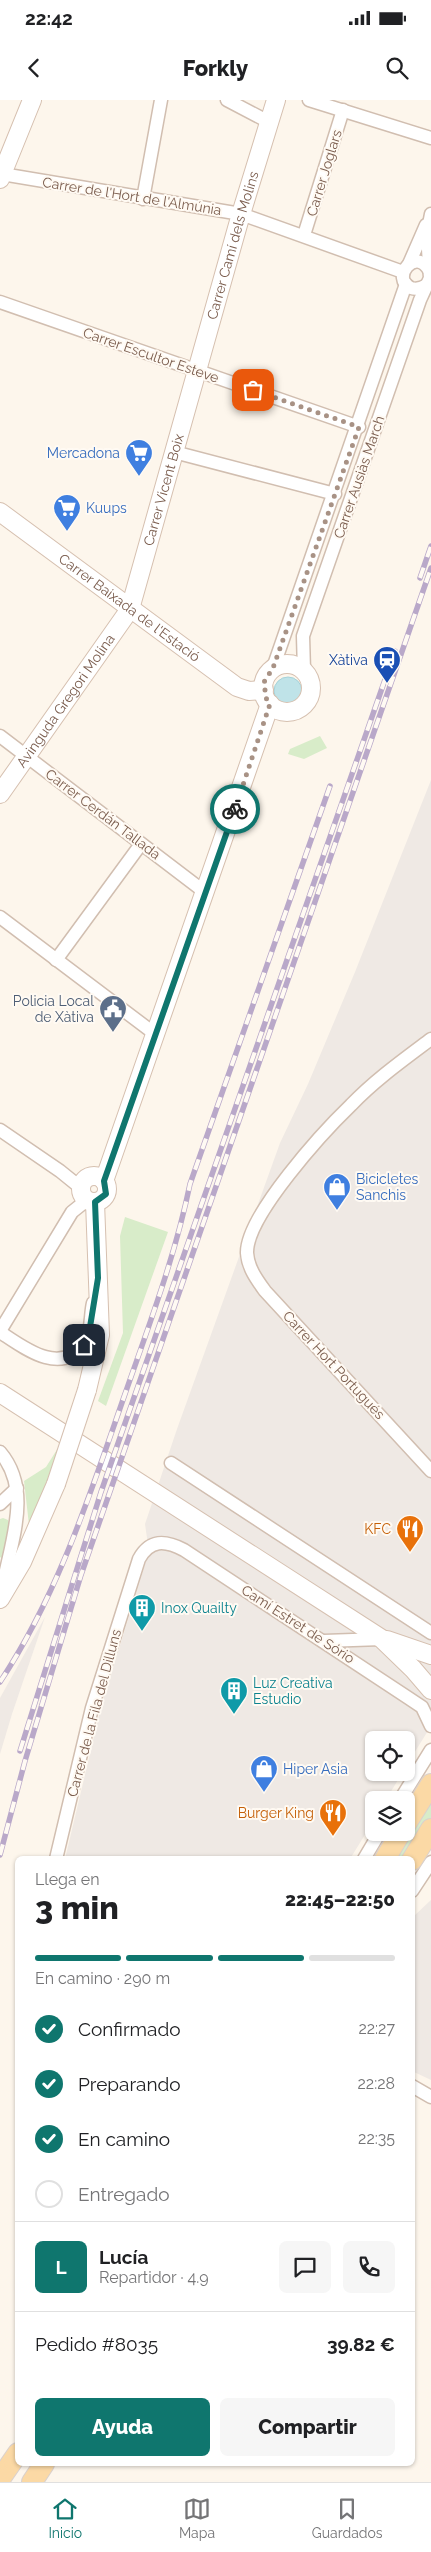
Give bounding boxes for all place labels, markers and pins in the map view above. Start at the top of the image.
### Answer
pin [232,369,274,411]
supermarket icon: Mercadona [124,438,154,477]
place label: Mercadona [47,445,120,461]
supermarket icon: Kuups [52,493,82,532]
place label: Kuups [86,500,127,516]
station icon: Xàtiva [372,645,402,684]
place label: Xàtiva [329,652,368,668]
place label: Policia Local de Xàtiva [13,993,94,1025]
public building icon: Policia Local de Xàtiva [98,994,128,1033]
place label: Bicicletes Sanchis [356,1171,419,1203]
shop icon: Bicicletes Sanchis [322,1172,352,1211]
pin [63,1324,105,1366]
restaurant icon: KFC [395,1514,425,1553]
place label: KFC [364,1521,391,1537]
building icon: Inox Quailty [127,1593,157,1632]
place label: Inox Quailty [161,1600,237,1616]
place label: Luz Creativa Estudio [253,1675,333,1707]
building icon: Luz Creativa Estudio [219,1676,249,1715]
shop icon: Hiper Asia [249,1754,279,1793]
place label: Hiper Asia [283,1761,348,1777]
restaurant icon: Burger King [318,1798,348,1837]
place label: Burger King [238,1805,314,1821]

